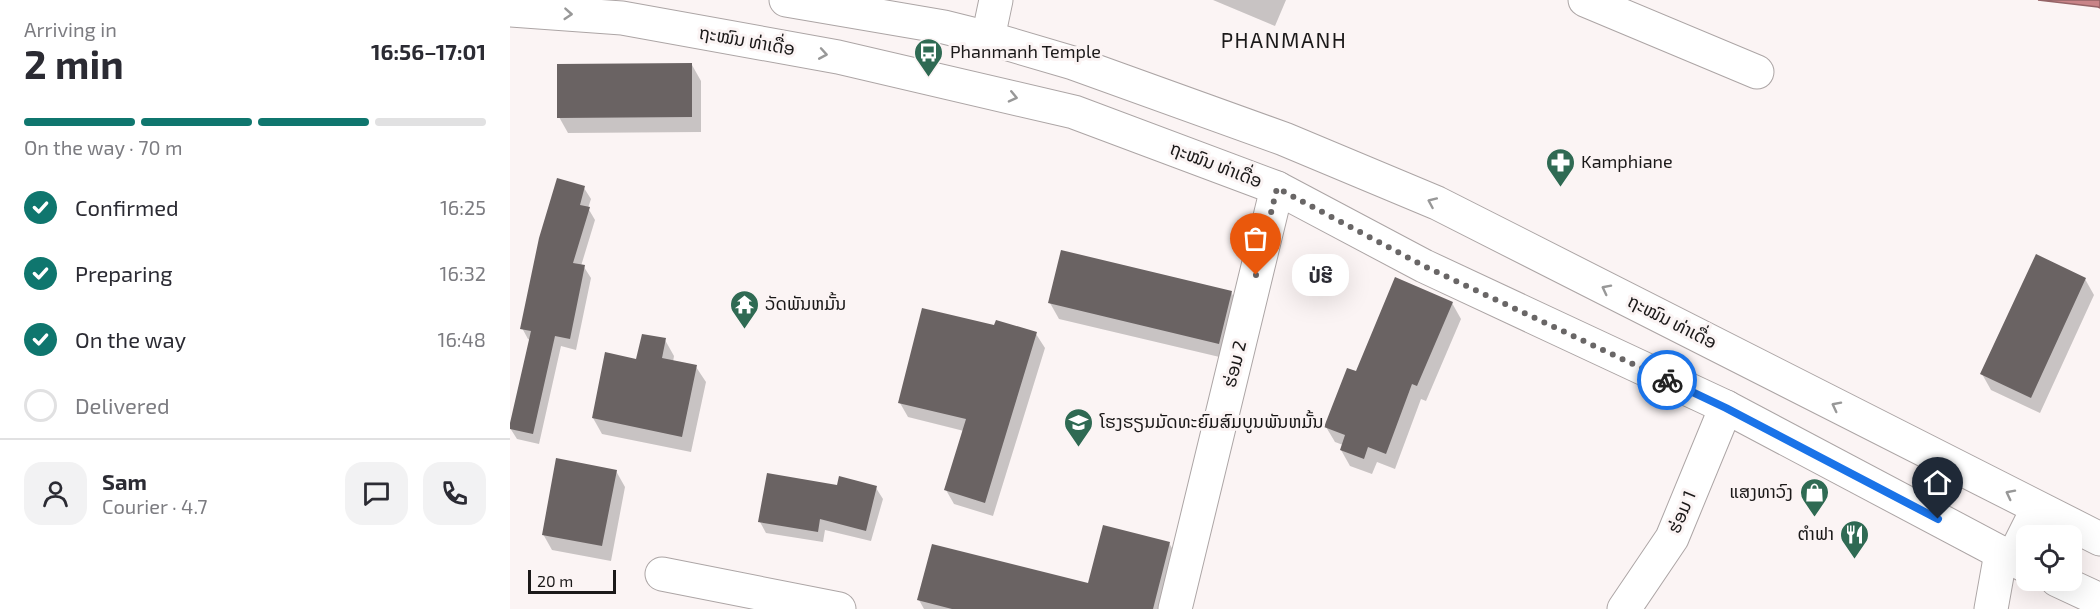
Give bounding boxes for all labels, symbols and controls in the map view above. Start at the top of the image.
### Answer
one-way arrow [564,8,573,21]
text: Arriving in [24,17,117,41]
street label: ຖະໝົນ ທ່າເດື່ອ [697,19,797,59]
district label: PHANMANH [1221,27,1347,52]
bus stop icon: Phanmanh Temple [913,36,945,78]
text: 16:56–17:01 [371,38,486,64]
text: 2 min [24,40,124,87]
place label: Phanmanh Temple [950,40,1101,62]
one-way arrow [818,47,828,60]
one-way arrow [1008,90,1018,103]
text: On the way · 70 m [24,135,183,159]
street label: ຖະໝົນ ທ່າເດື່ອ [1167,135,1266,192]
pharmacy icon: Kamphiane [1544,146,1576,188]
place label: Kamphiane [1581,150,1673,172]
icon: check [24,191,57,224]
text: Confirmed [75,194,179,220]
text: 16:25 [440,195,486,219]
one-way arrow [1427,197,1438,209]
pin [1230,213,1281,275]
icon: bag [1239,222,1272,255]
callout: ປ່ຮີ [1292,254,1349,296]
icon: check [24,257,57,290]
text: Preparing [75,260,173,286]
text: 16:32 [440,261,486,285]
text: ປ່ຮີ [1308,263,1333,287]
one-way arrow [1602,284,1613,296]
street label: ຖະໝົນ ທ່າເດື່ອ [1624,287,1722,353]
temple icon: ວັດພັນຫມັ້ນ [728,288,760,330]
place label: ວັດພັນຫມັ້ນ [765,292,846,314]
icon: check [24,323,57,356]
text: On the way [75,326,186,352]
text: 16:48 [437,327,486,351]
street label: ຮ່ອມ 2 [1218,338,1250,389]
courier [1637,350,1697,410]
icon: bike [1651,364,1684,397]
text: Delivered [75,392,170,418]
one-way arrow [1832,401,1843,413]
school or university icon: ໂຮງຮຽນມັດທະຍົມສົມບູນພັນຫມັ້ນ [1063,406,1095,448]
place label: ໂຮງຮຽນມັດທະຍົມສົມບູນພັນຫມັ້ນ [1099,410,1324,434]
pin [1912,457,1963,519]
button: person [24,462,87,525]
button: chat [345,462,408,525]
button: phone [423,462,486,525]
icon: home [1921,466,1954,499]
text: Sam [102,468,147,494]
shop icon: ແສງທາວົງ [1798,476,1830,518]
place label: ແສງທາວົງ [1730,480,1793,502]
street label: ຮ່ອມ 1 [1662,487,1700,536]
one-way arrow [2006,490,2017,501]
text: Courier · 4.7 [102,494,208,518]
restaurant icon: ຕຳຟາ [1839,518,1871,560]
place label: ຕຳຟາ [1797,522,1834,544]
map controls [2016,525,2082,591]
button: locate [2016,525,2082,591]
scale bar [528,567,616,594]
text: 20 m [537,571,573,590]

